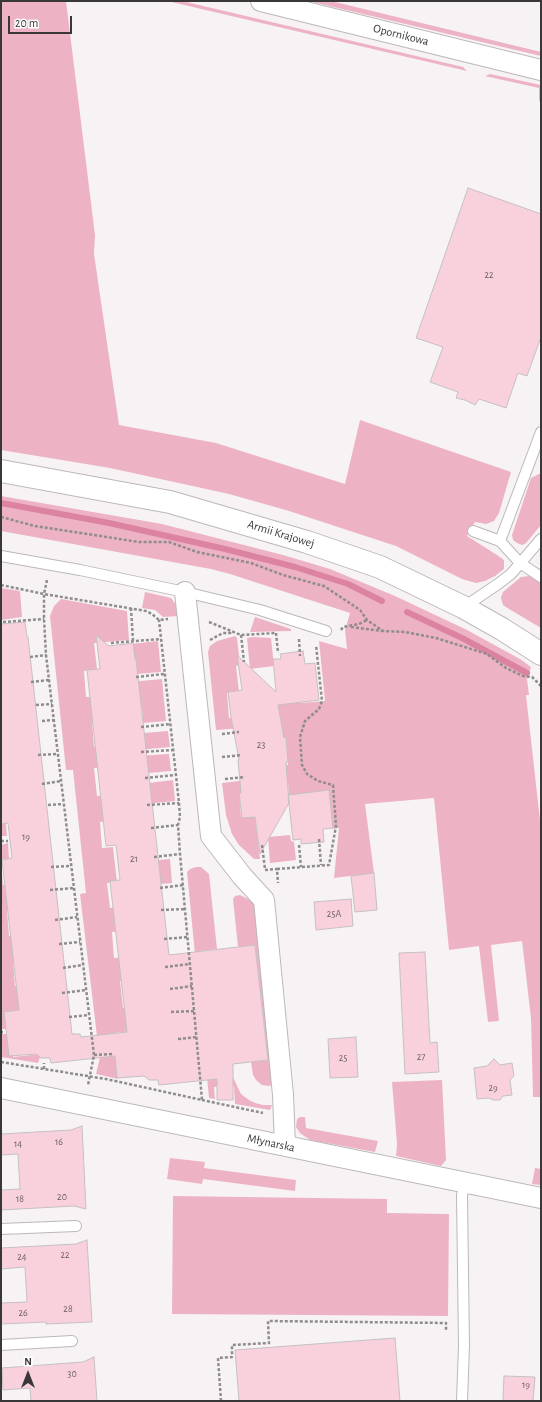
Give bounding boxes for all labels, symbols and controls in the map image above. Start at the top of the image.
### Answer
scale bar [10,8,74,34]
text: 20 m [15,17,38,29]
street label: Opornikowa [372,21,430,49]
house number: 22 [484,269,494,281]
street label: Armii Krajowej [246,517,316,551]
house number: 23 [257,739,265,751]
house number: 19 [22,831,30,843]
house number: 21 [130,853,138,865]
house number: 25A [327,908,341,920]
house number: 27 [417,1051,425,1063]
house number: 25 [339,1052,347,1064]
house number: 29 [488,1082,498,1094]
street label: Młynarska [246,1131,296,1155]
house number: 16 [55,1136,63,1148]
house number: 14 [14,1138,22,1150]
house number: 20 [57,1191,67,1203]
house number: 18 [16,1193,24,1205]
house number: 22 [60,1249,70,1261]
house number: 24 [17,1251,27,1263]
house number: 28 [63,1303,73,1315]
house number: 26 [18,1307,28,1319]
north arrow [8,1354,48,1394]
text: N [24,1356,32,1367]
house number: 30 [67,1368,77,1380]
house number: 19 [522,1379,530,1391]

